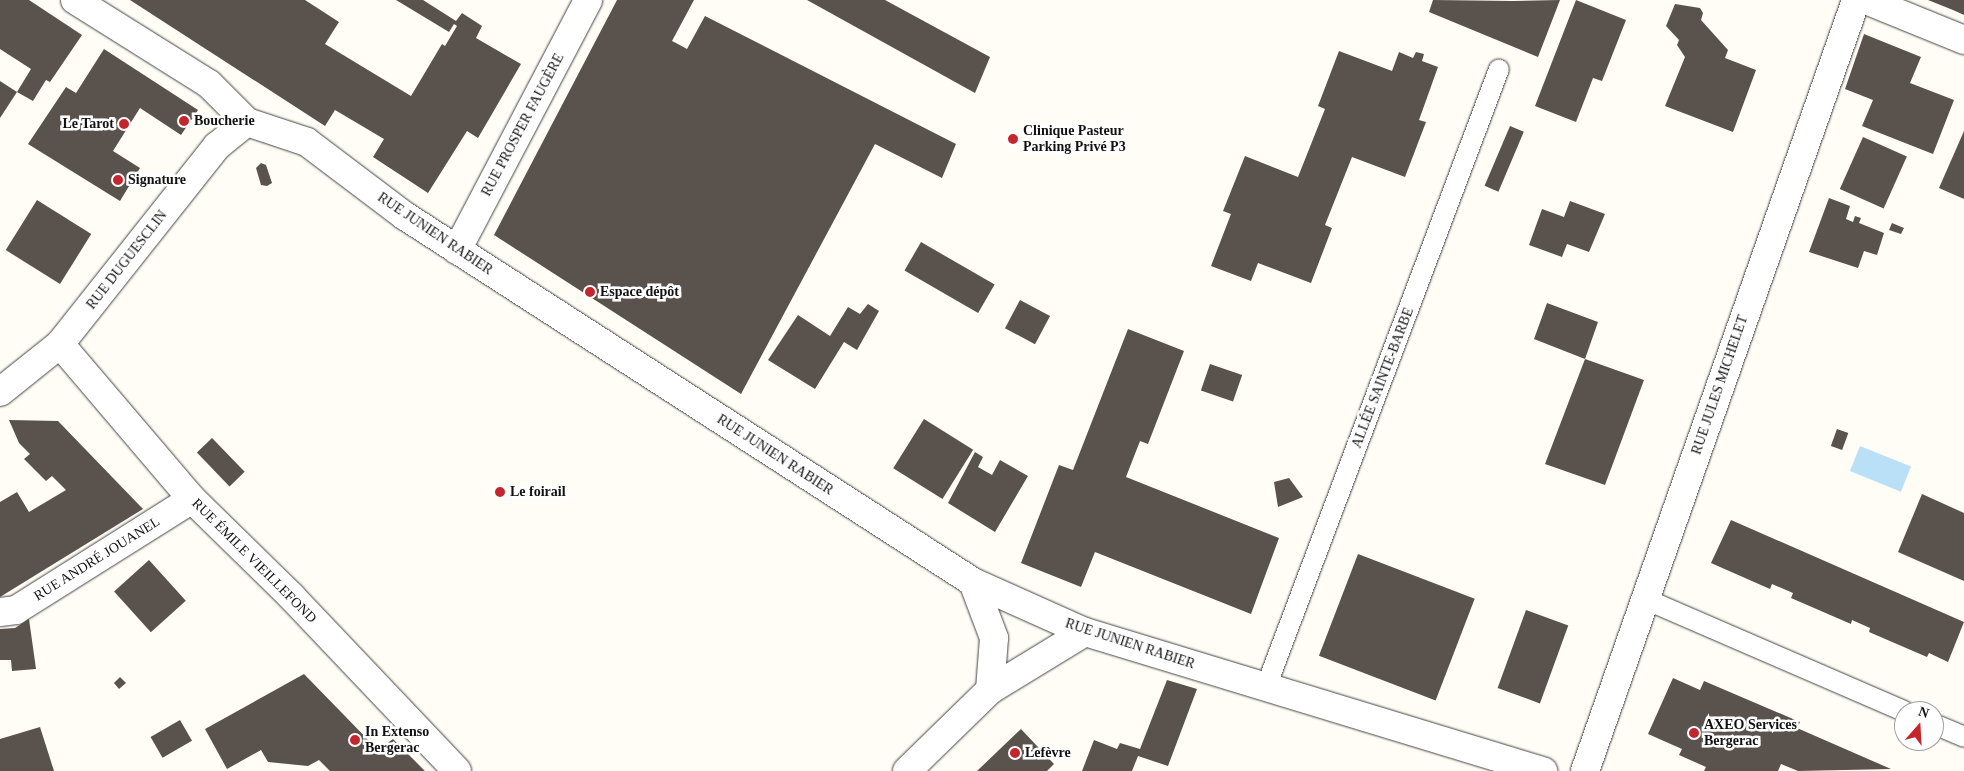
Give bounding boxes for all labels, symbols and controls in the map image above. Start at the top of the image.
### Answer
street label: RUE PROSPER FAUGÈRE [478,51,568,199]
place label: Boucherie [194,113,255,129]
marker: Boucherie [178,115,190,127]
place label: Le Tarot [62,116,114,132]
marker: Le Tarot [118,118,130,130]
place label: Clinique Pasteur Parking Privé P3 [1023,123,1126,156]
marker: Clinique Pasteur Parking Privé P3 [1007,133,1019,145]
place label: Signature [128,172,186,188]
marker: Signature [112,174,124,186]
street label: RUE JUNIEN RABIER [374,189,496,279]
street label: RUE DUGUESCLIN [83,207,171,313]
place label: Espace dépôt [600,284,679,300]
marker: Espace dépôt [584,286,596,298]
street label: ALLÉE SAINTE-BARBE [1348,305,1418,451]
street label: RUE JULES MICHELET [1688,313,1752,457]
street label: RUE JUNIEN RABIER [714,411,836,499]
place label: Le foirail [510,484,566,500]
marker: Le foirail [494,486,506,498]
street label: RUE ÉMILE VIEILLEFOND [188,495,320,627]
street label: RUE ANDRÉ JOUANEL [31,513,163,605]
street label: RUE JUNIEN RABIER [1063,615,1197,673]
north arrow [1894,701,1944,751]
text: N [1916,704,1931,721]
place label: AXEO Services Bergerac [1704,717,1797,750]
place label: In Extenso Bergerac [365,724,429,756]
marker: AXEO Services Bergerac [1688,727,1700,739]
marker: In Extenso Bergerac [349,734,361,746]
place label: Lefèvre [1025,745,1071,761]
marker: Lefèvre [1009,747,1021,759]

